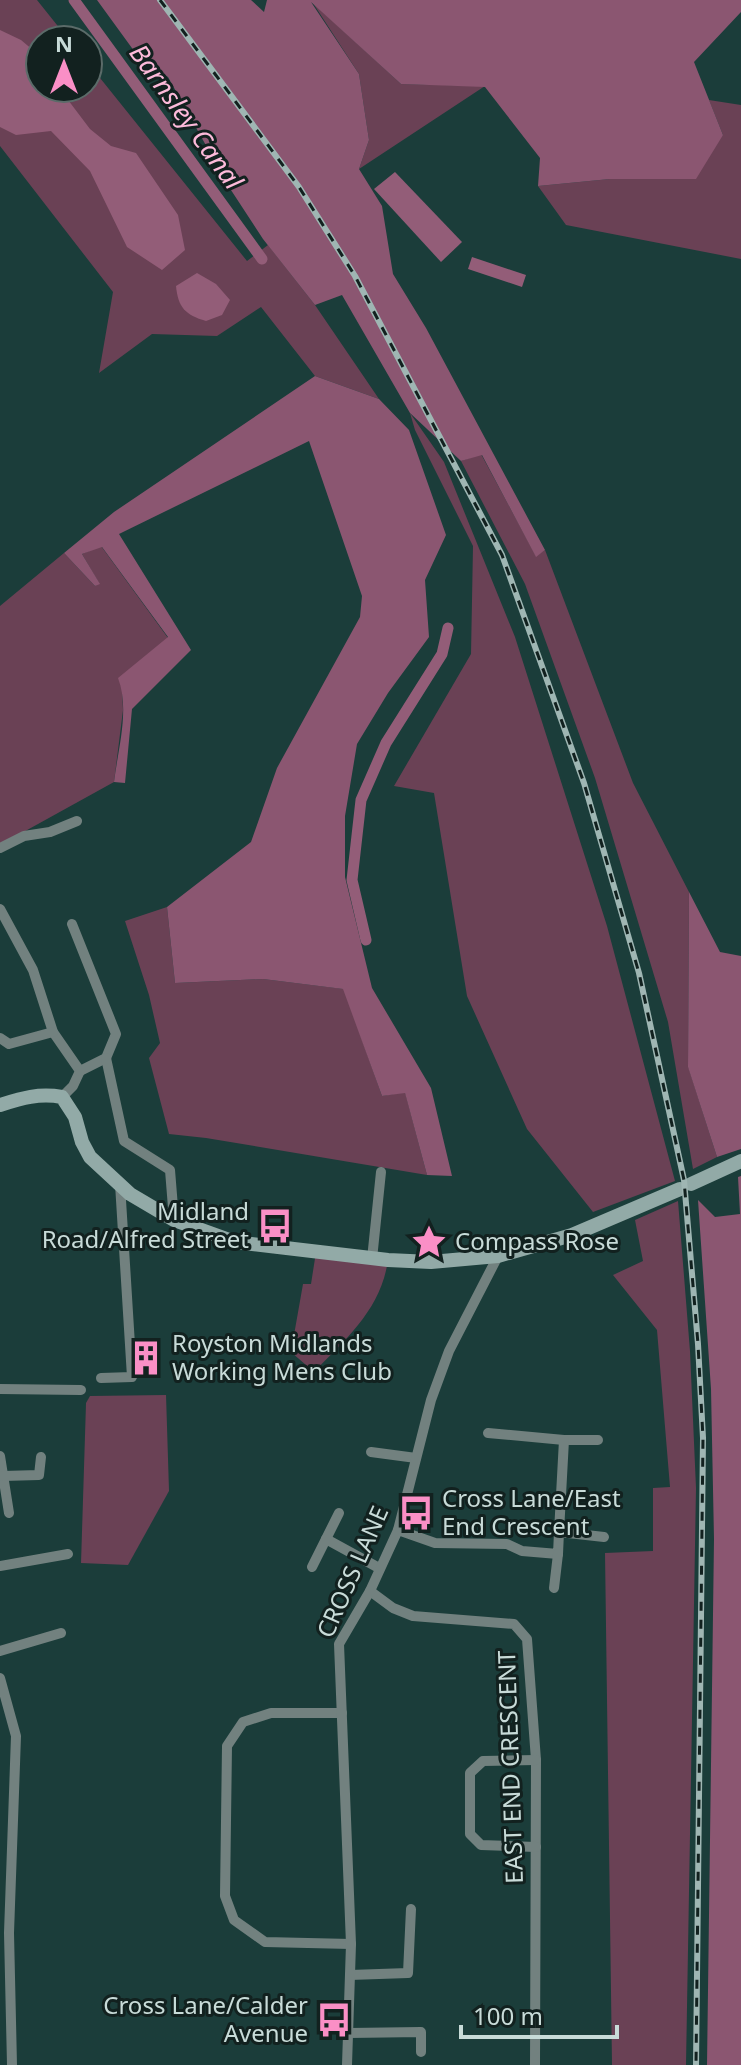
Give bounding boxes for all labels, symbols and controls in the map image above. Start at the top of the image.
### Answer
north arrow [24,24,104,104]
text: N [55,28,73,58]
water label: Barnsley Canal [122,36,253,197]
place label: Midland Road/Alfred Street [42,1194,249,1255]
bus stop icon: Midland Road/Alfred Street [256,1207,294,1245]
place icon: Compass Rose [410,1223,448,1261]
place label: Compass Rose [455,1224,619,1257]
place label: Royston Midlands Working Mens Club [172,1326,392,1387]
building icon: Royston Midlands Working Mens Club [127,1339,165,1377]
place label: Cross Lane/East End Crescent [442,1481,621,1542]
bus stop icon: Cross Lane/East End Crescent [397,1494,435,1532]
street label: CROSS LANE [308,1500,395,1642]
street label: EAST END CRESCENT [489,1649,530,1884]
place label: Cross Lane/Calder Avenue [103,1988,308,2049]
scale bar [461,1989,617,2039]
text: 100 m [473,1999,543,2032]
bus stop icon: Cross Lane/Calder Avenue [315,2001,353,2039]

